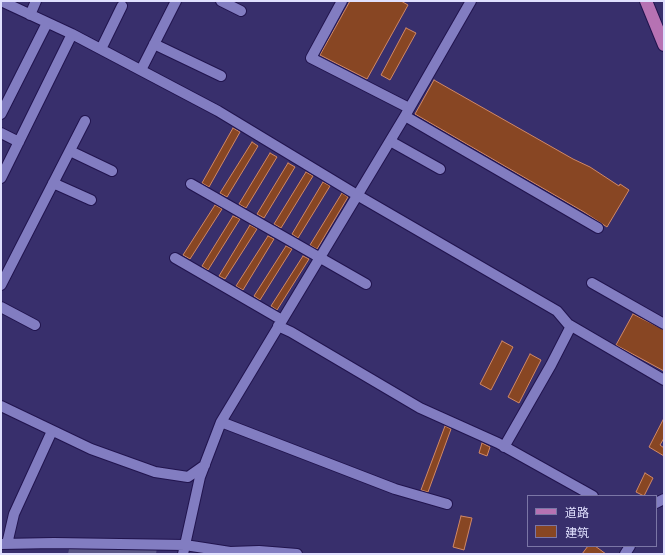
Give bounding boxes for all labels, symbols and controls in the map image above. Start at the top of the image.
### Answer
legend [527,495,657,547]
text: 道路 [565,505,589,520]
text: 建筑 [565,525,589,540]

